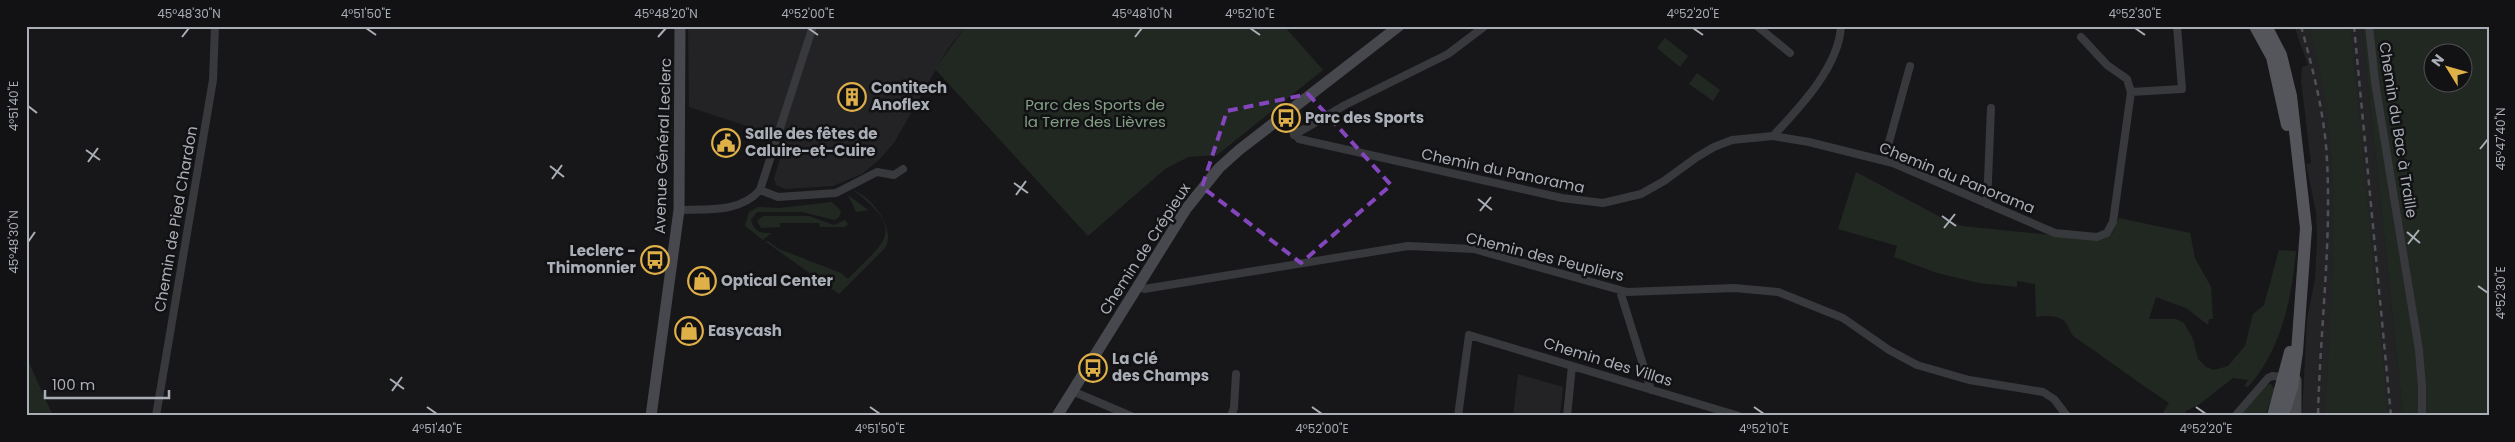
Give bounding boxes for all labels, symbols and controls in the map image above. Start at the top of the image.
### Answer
text: 45°48'30"N [157,5,221,22]
text: 4°51'50"E [341,5,391,22]
text: 45°48'20"N [634,5,698,22]
text: 4°52'00"E [781,5,835,22]
text: 45°48'10"N [1112,5,1172,22]
text: 4°52'10"E [1225,5,1275,22]
text: 4°52'20"E [1667,5,1719,22]
text: 4°52'30"E [2108,5,2162,22]
street label: Chemin du Bac à Traille [2374,40,2423,219]
north arrow [2422,42,2472,92]
text: N [2426,50,2449,70]
street label: Avenue Général Leclerc [649,58,676,234]
place label: Contitech Anoflex [871,77,947,115]
text: 4°51'40"E [5,81,22,131]
building icon: Contitech Anoflex [837,82,867,112]
park label: Parc des Sports de la Terre des Lièvres [1024,94,1166,132]
bus stop icon: Parc des Sports [1271,103,1301,133]
place label: Parc des Sports [1305,107,1424,128]
text: 45°47'40"N [2492,107,2509,171]
place label: Salle des fêtes de Caluire-et-Cuire [745,123,878,161]
street label: Chemin de Pied Chardon [149,124,202,314]
public building icon: Salle des fêtes de Caluire-et-Cuire [711,128,741,158]
street label: Chemin du Panorama [1876,137,2038,218]
street label: Chemin du Panorama [1420,143,1587,198]
street label: Chemin de Crépieux [1094,179,1195,319]
text: 45°48'30"N [5,210,22,274]
street label: Chemin des Peupliers [1464,227,1627,286]
place label: Leclerc - Thimonnier [547,240,637,278]
bus stop icon: Leclerc - Thimonnier [640,245,670,275]
shop icon: Optical Center [687,266,717,296]
text: 4°52'30"E [2492,266,2509,320]
place label: Optical Center [721,270,833,291]
shop icon: Easycash [674,316,704,346]
place label: Easycash [708,320,782,341]
street label: Chemin des Villas [1541,332,1675,391]
place label: La Clé des Champs [1112,348,1209,386]
bus stop icon: La Clé des Champs [1078,353,1108,383]
scale bar [45,367,169,399]
text: 100 m [52,374,95,395]
text: 4°51'40"E [412,420,462,437]
text: 4°51'50"E [855,420,905,437]
text: 4°52'00"E [1295,420,1349,437]
text: 4°52'10"E [1739,420,1789,437]
text: 4°52'20"E [2180,420,2232,437]

